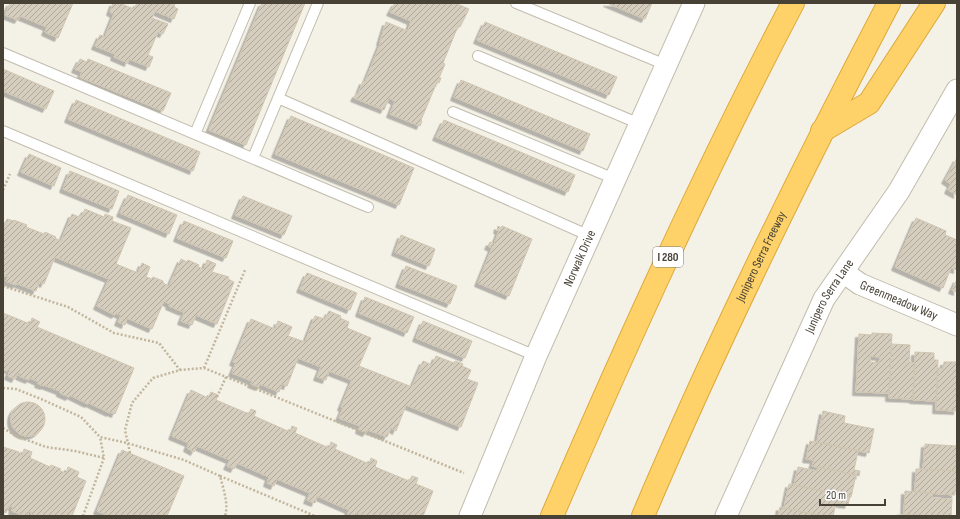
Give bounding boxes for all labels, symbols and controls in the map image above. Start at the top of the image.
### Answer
street label: Junipero Serra Freeway [732,209,790,305]
street label: Norwalk Drive [560,228,599,289]
road number: I 280 [653,247,683,267]
street label: Junipero Serra Lane [801,256,857,337]
street label: Greenmeadow Way [858,277,940,324]
scale bar [820,481,885,507]
text: 20 m [826,488,846,503]

